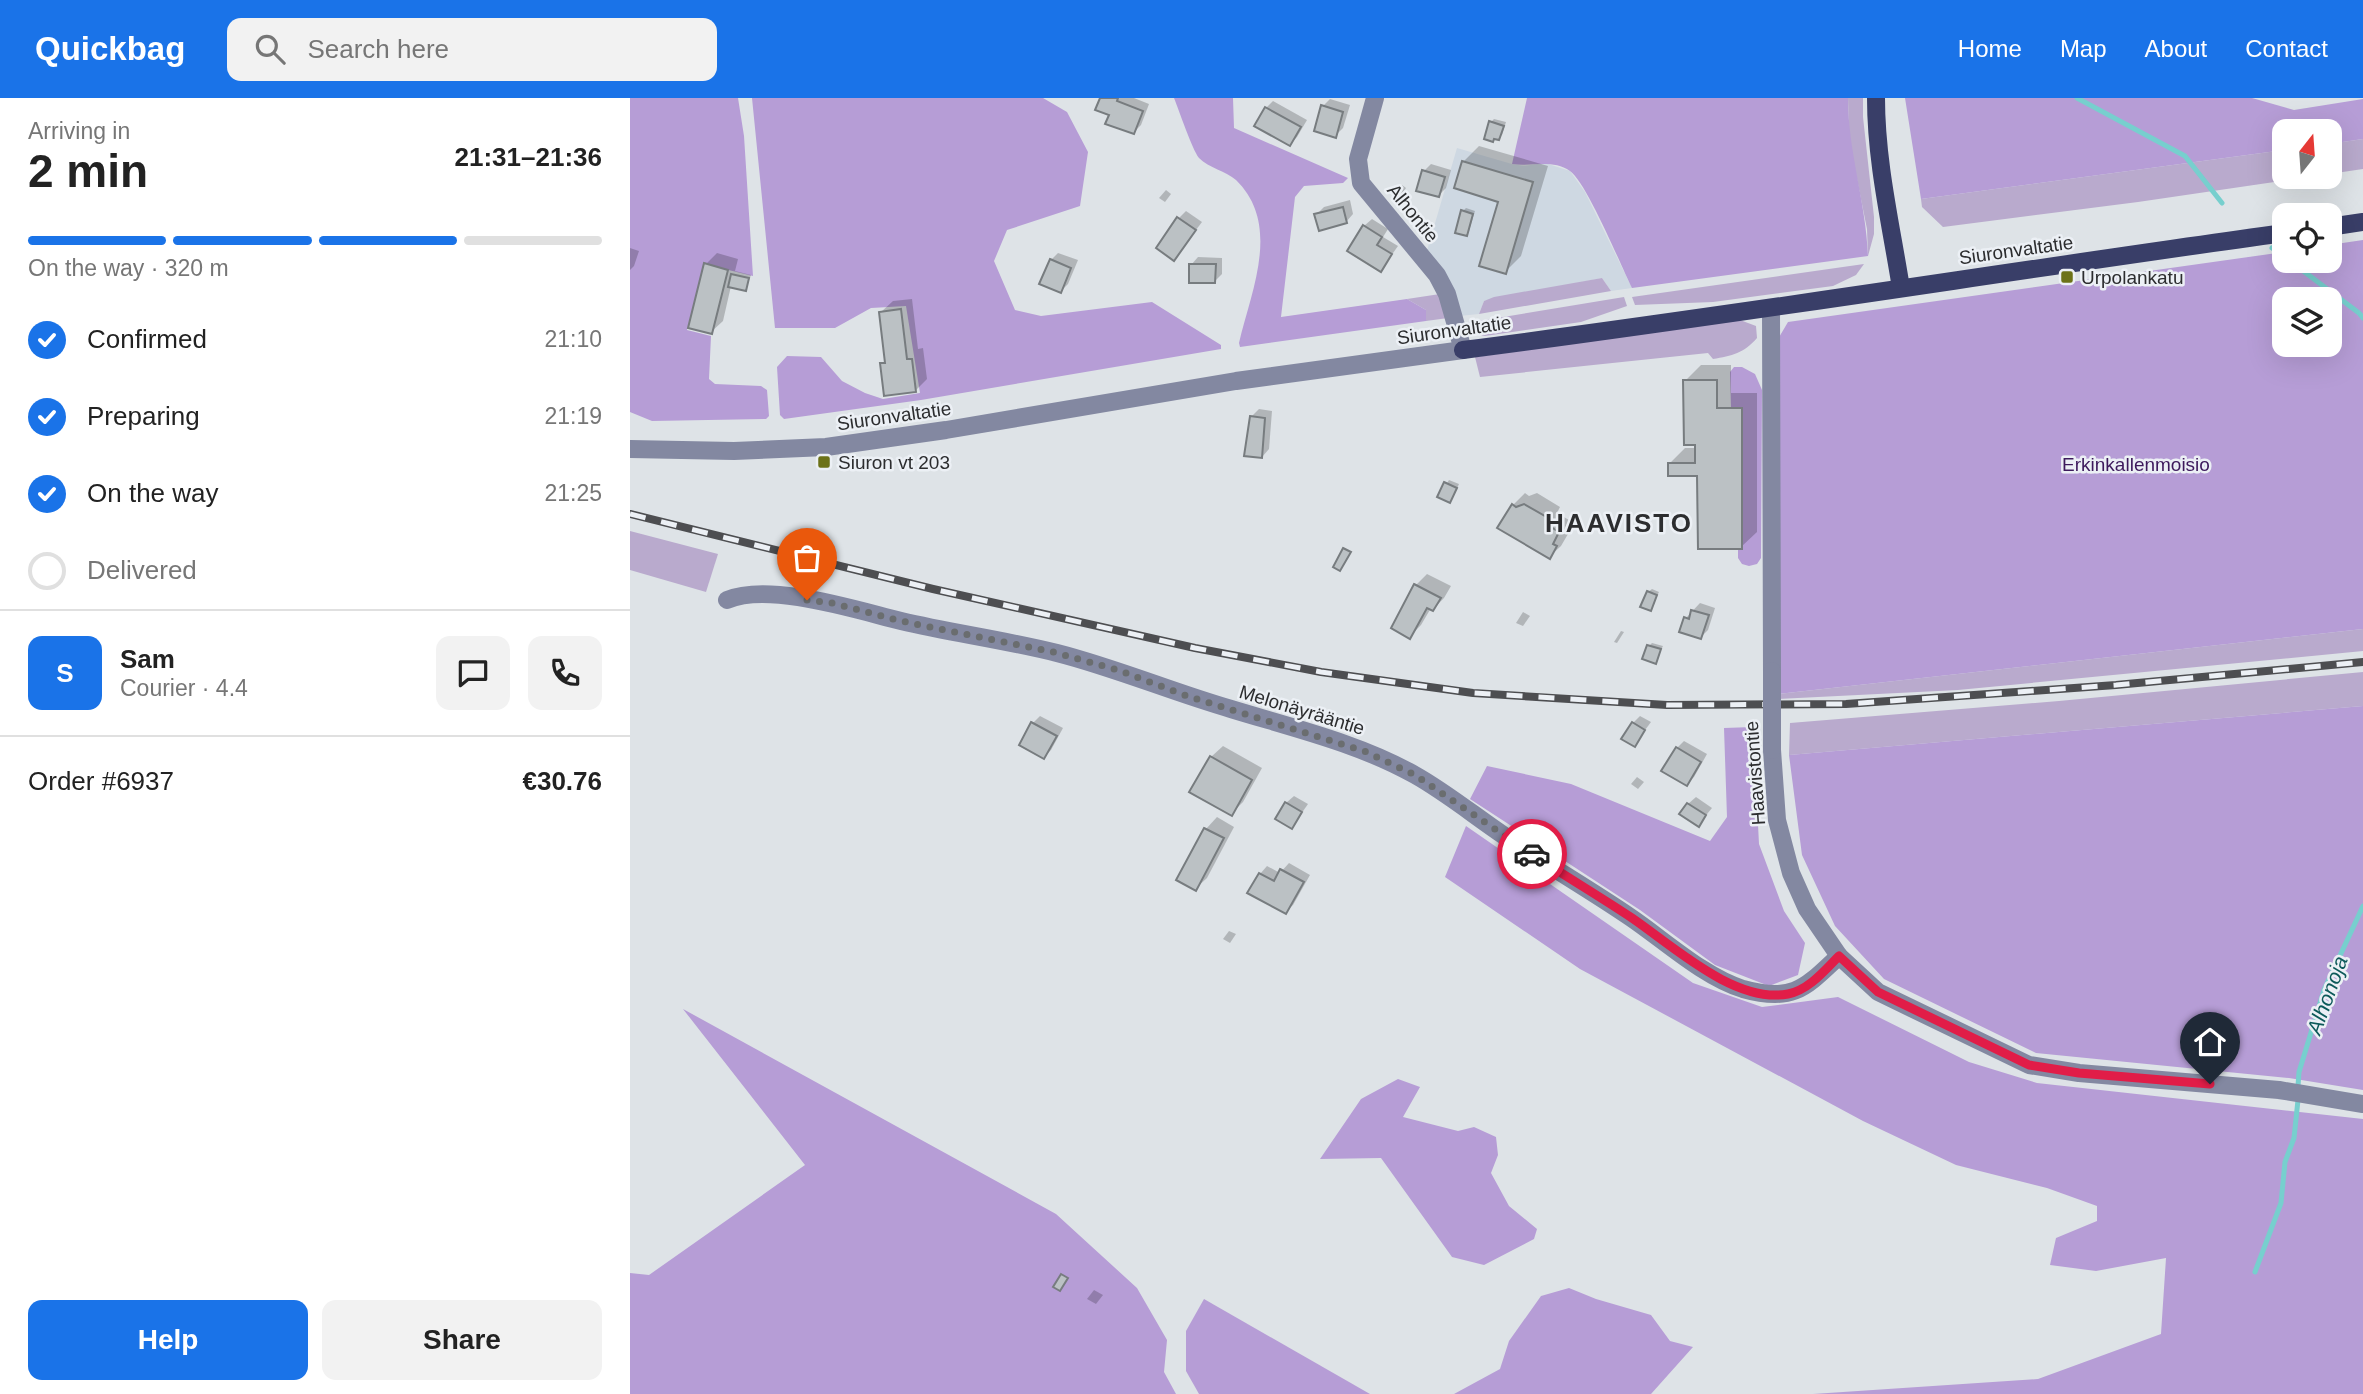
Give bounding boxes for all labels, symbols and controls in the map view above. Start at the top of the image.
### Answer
search box [227,18,717,81]
text: Quickbag [35,30,185,67]
icon: search [251,30,289,68]
text: Search here [307,34,449,64]
text: Home [1958,35,2022,62]
text: Map [2060,35,2107,62]
text: About [2145,35,2207,62]
text: Contact [2245,35,2328,62]
text: Arriving in [28,118,130,144]
north arrow [2272,119,2342,189]
map controls [2272,119,2342,357]
text: 21:31–21:36 [455,142,602,172]
text: 2 min [28,145,148,197]
street label: Alhontie [1383,180,1443,246]
button: locate [2272,203,2342,273]
street label: Siuronvaltatie [1958,232,2074,268]
text: On the way · 320 m [28,255,229,281]
place label: Urpolankatu [2081,267,2183,288]
marker: Urpolankatu [2059,269,2075,285]
button: layers [2272,287,2342,357]
street label: Siuronvaltatie [1396,312,1512,348]
icon: check [28,321,66,359]
text: Confirmed [87,324,207,354]
text: 21:10 [544,326,602,352]
icon: check [28,398,66,436]
street label: Siuronvaltatie [836,398,952,434]
text: Preparing [87,401,200,431]
text: 21:19 [544,403,602,429]
place label: Siuron vt 203 [838,452,950,473]
marker: Siuron vt 203 [816,454,832,470]
park label: Erkinkallenmoisio [2062,454,2210,475]
icon: check [28,475,66,513]
text: On the way [87,478,219,508]
text: 21:25 [544,480,602,506]
district label: HAAVISTO [1545,508,1693,538]
pin [777,528,837,600]
icon: bag [788,539,826,577]
text: Delivered [87,555,197,585]
button: chat [436,636,510,710]
button: phone [528,636,602,710]
text: Sam [120,644,175,674]
text: S [56,658,74,688]
text: Courier · 4.4 [120,675,248,701]
street label: Melonäyrääntie [1237,681,1367,739]
street label: Haavistontie [1741,720,1769,826]
text: Order #6937 [28,766,174,796]
text: €30.76 [522,766,602,796]
courier [1497,819,1567,889]
icon: car [1513,835,1551,873]
water label: Alhonoja [2302,953,2352,1039]
pin [2180,1012,2240,1084]
icon: home [2191,1023,2229,1061]
button: Help [28,1300,308,1380]
button: Share [322,1300,602,1380]

